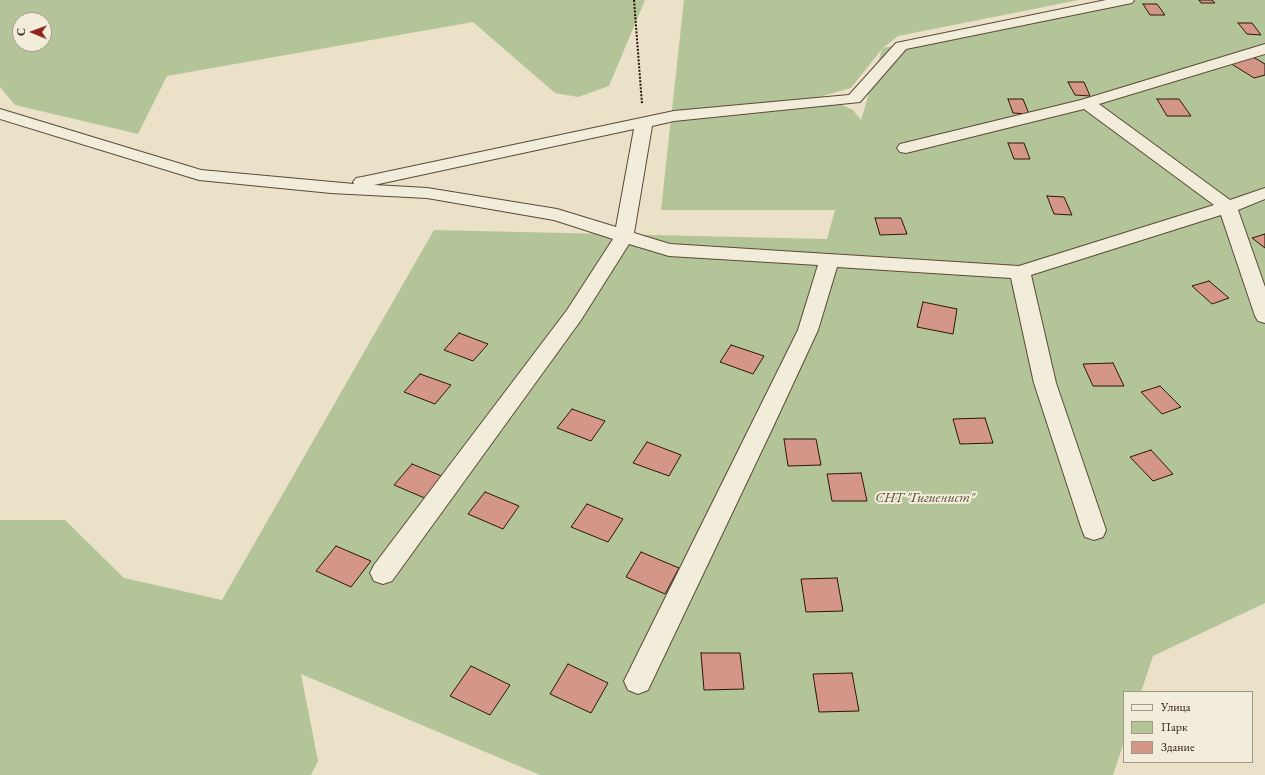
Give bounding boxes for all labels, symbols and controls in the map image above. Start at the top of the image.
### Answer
north arrow [12,12,52,52]
text: С [14,28,28,36]
park label: СНТ "Гигиенист" [875,490,975,506]
legend [1123,691,1253,763]
text: Улица [1161,699,1191,715]
text: Парк [1161,719,1188,735]
text: Здание [1161,739,1195,755]

